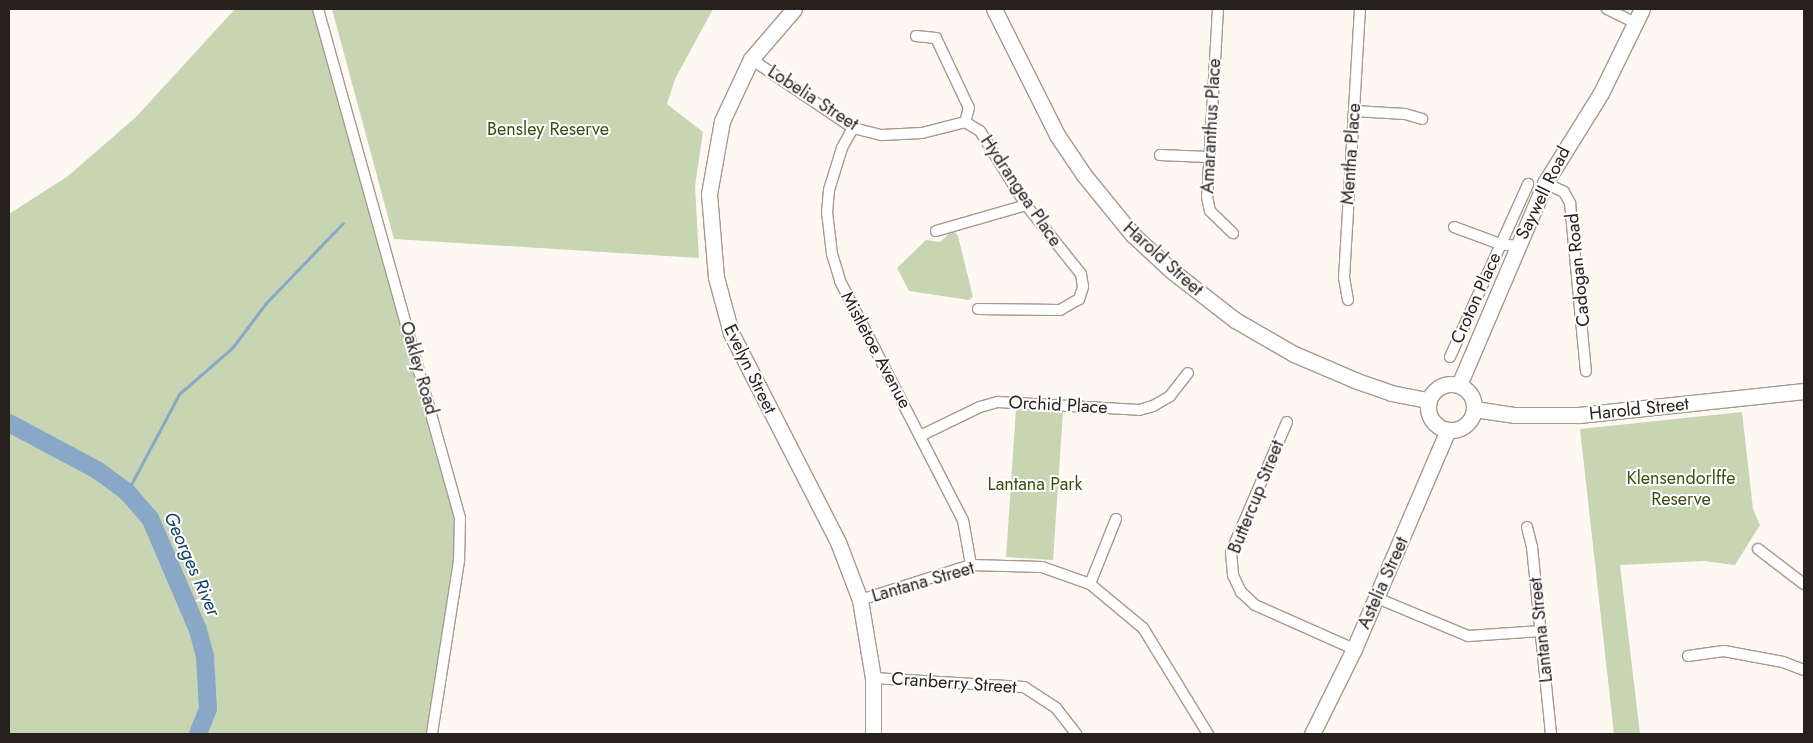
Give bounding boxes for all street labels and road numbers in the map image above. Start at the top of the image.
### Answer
street label: Amaranthus Place [1197,58,1225,194]
street label: Lobelia Street [764,61,862,135]
street label: Mentha Place [1337,103,1365,205]
street label: Hydrangea Place [976,131,1066,251]
street label: Saywell Road [1511,143,1575,243]
street label: Cadogan Road [1561,212,1595,328]
street label: Harold Street [1119,218,1207,300]
street label: Croton Place [1446,249,1506,347]
street label: Mistletoe Avenue [836,288,916,412]
street label: Oakley Road [395,319,443,417]
street label: Evelyn Street [719,321,781,417]
street label: Orchid Place [1008,392,1108,418]
street label: Harold Street [1588,393,1690,425]
street label: Buttercup Street [1224,437,1288,557]
street label: Astelia Street [1353,534,1413,632]
street label: Lantana Street [869,557,977,607]
street label: Lantana Street [1525,576,1557,684]
street label: Cranberry Street [891,668,1017,698]

